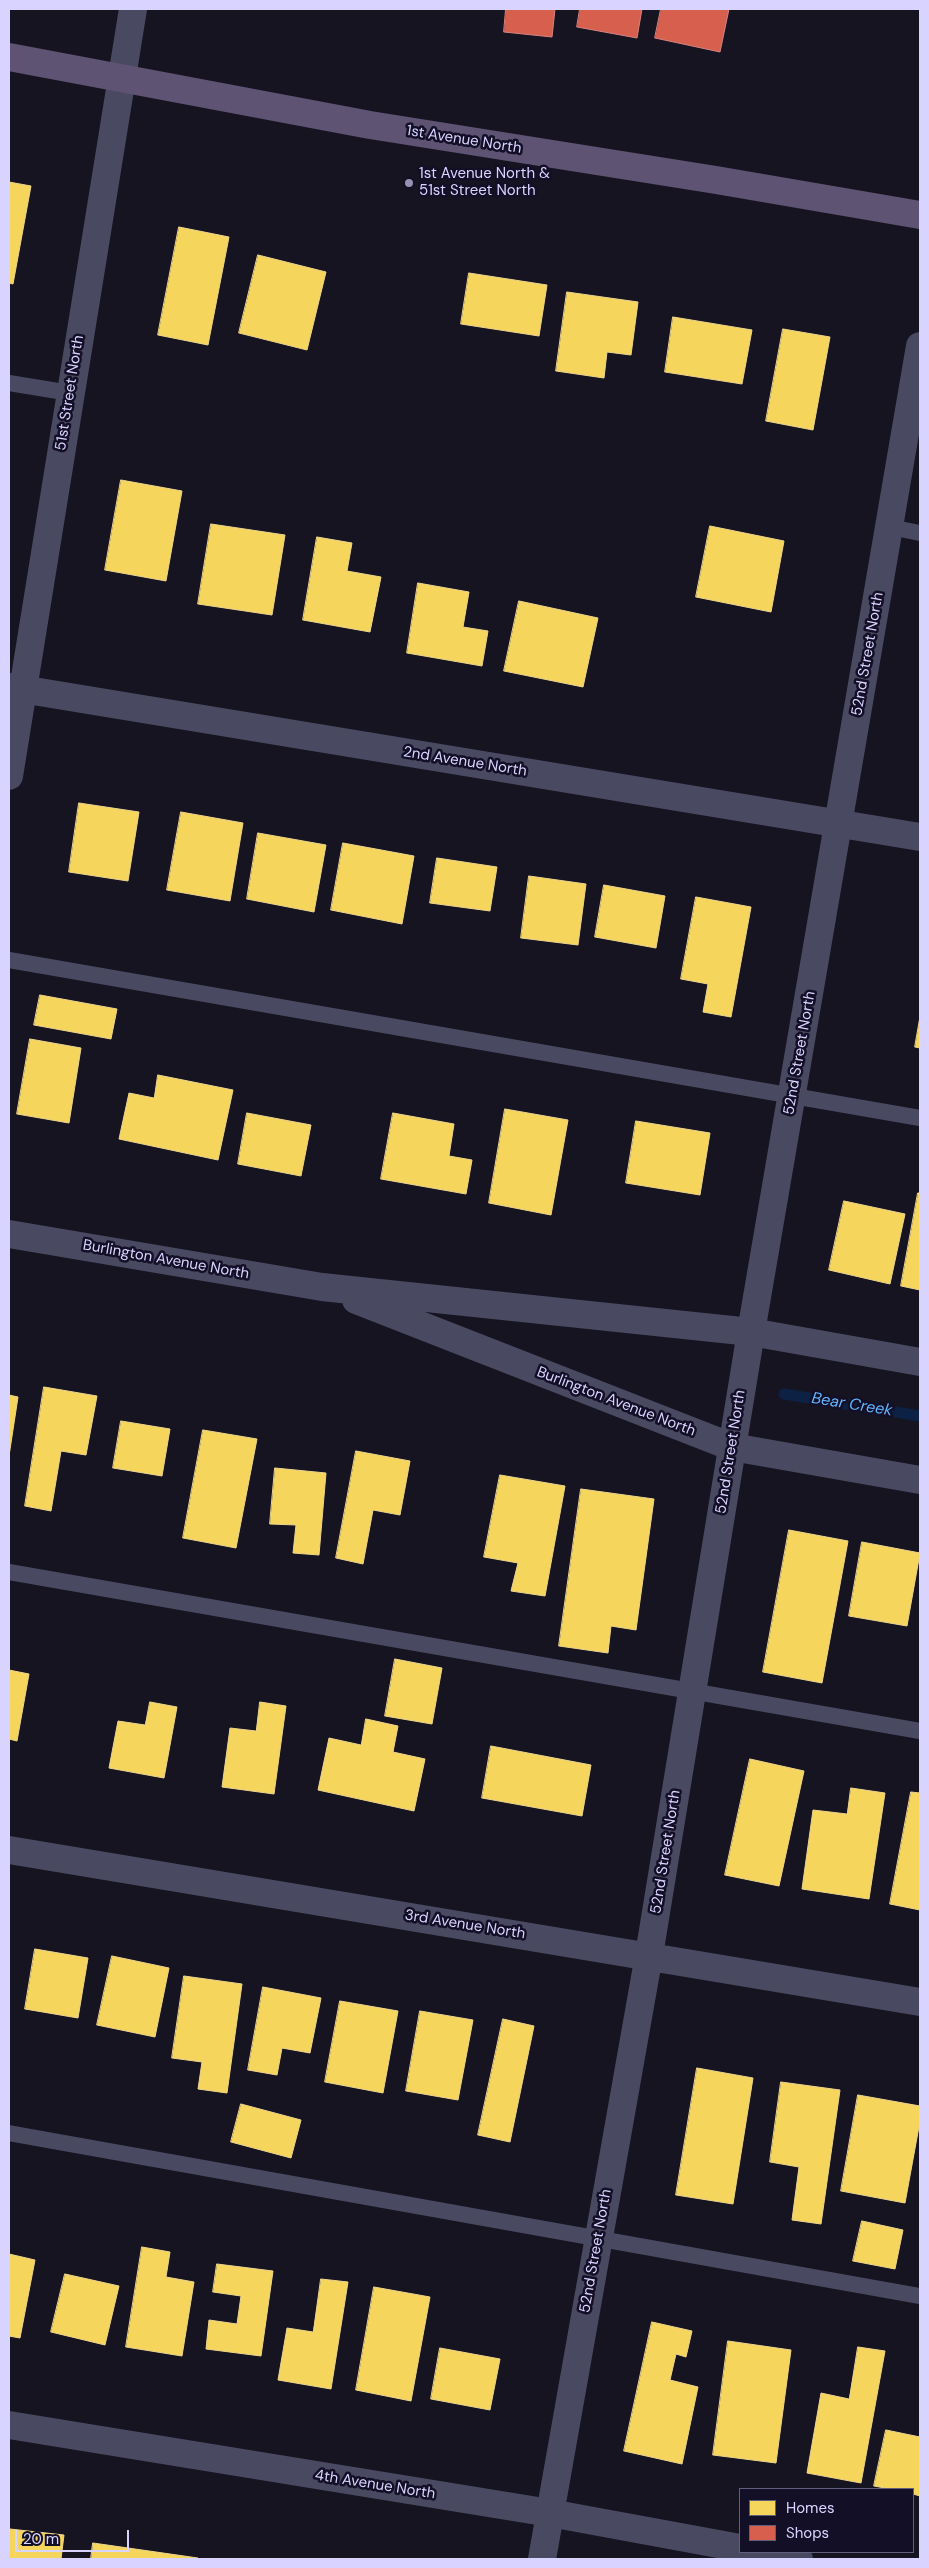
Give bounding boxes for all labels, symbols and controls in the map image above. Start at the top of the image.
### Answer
street label: 1st Avenue North [405,122,523,158]
place label: 1st Avenue North & 51st Street North [419,165,550,200]
marker: 1st Avenue North & 51st Street North [403,177,415,189]
street label: 51st Street North [52,334,88,452]
street label: 52nd Street North [848,591,888,717]
street label: 2nd Avenue North [402,743,528,781]
street label: 52nd Street North [780,990,820,1116]
street label: Burlington Avenue North [81,1237,251,1283]
street label: Burlington Avenue North [534,1363,698,1441]
street label: 52nd Street North [712,1389,750,1515]
water label: Bear Creek [810,1389,894,1421]
street label: 52nd Street North [647,1789,685,1915]
street label: 3rd Avenue North [403,1907,527,1943]
street label: 52nd Street North [576,2188,616,2314]
street label: 4th Avenue North [313,2467,437,2503]
legend [739,2488,914,2553]
text: Homes [786,2498,835,2518]
scale bar [18,2520,131,2552]
text: Shops [786,2523,829,2543]
text: 20 m [23,2529,59,2549]

